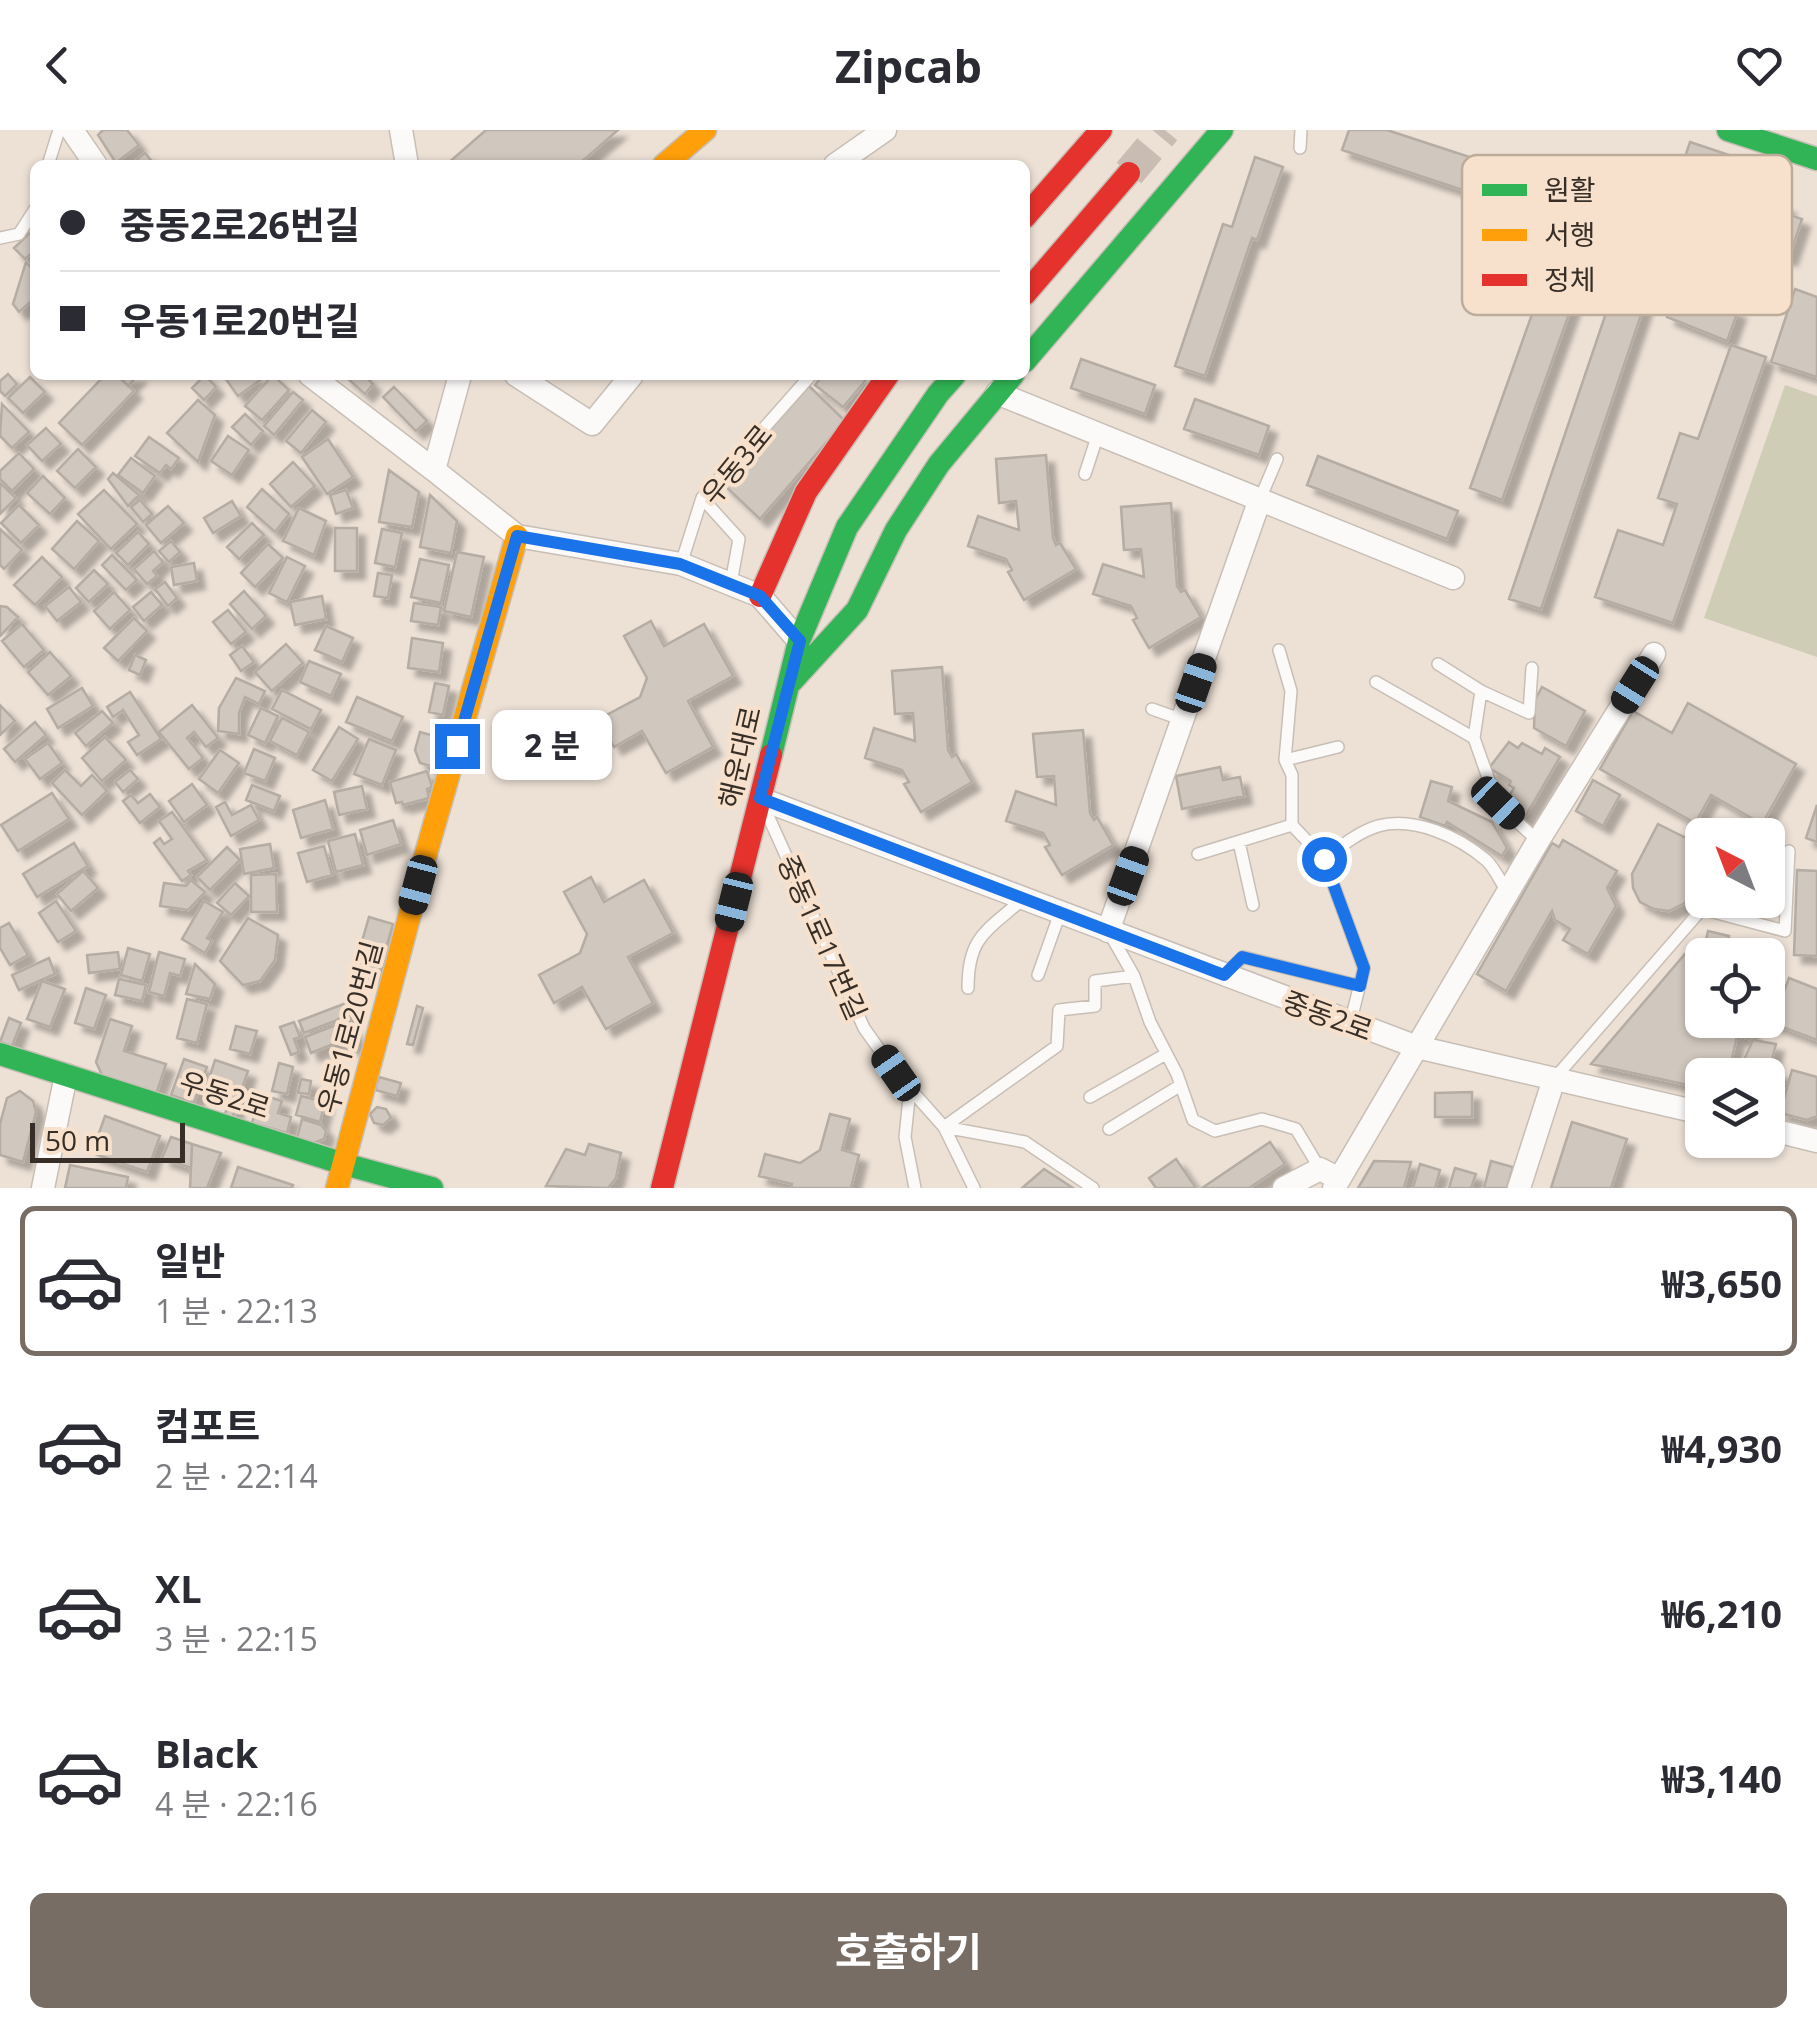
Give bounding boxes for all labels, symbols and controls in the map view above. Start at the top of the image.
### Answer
text: Zipcab [835,35,982,96]
icon: back [30,38,85,93]
icon: heart [1732,38,1787,93]
legend [1462,155,1792,315]
text: 원활 [1544,170,1596,208]
text: 중동2로26번길 [120,198,360,250]
text: 서행 [1544,215,1596,253]
text: 정체 [1544,260,1596,298]
text: 우동1로20번길 [120,294,360,346]
street label: 우동3로 [692,416,780,512]
car [1172,650,1220,716]
car [1606,652,1664,718]
street label: 해운대로 [709,703,769,811]
callout: 2 분 [492,711,612,781]
text: 2 분 [524,723,580,766]
route end [435,724,480,769]
car [1466,771,1530,835]
north arrow [1685,818,1785,918]
map controls [1685,818,1785,1158]
route start [1302,837,1347,882]
car [1104,843,1152,909]
street label: 중동1로17번길 [770,848,876,1026]
car [396,852,440,918]
car [712,869,756,935]
street label: 우동1로20번길 [308,937,390,1117]
button: locate [1685,938,1785,1038]
street label: 중동2로 [1278,981,1378,1049]
car [867,1040,925,1106]
button: layers [1685,1058,1785,1158]
street label: 우동2로 [175,1062,275,1126]
scale bar [30,1118,185,1162]
text: 50 m [45,1121,110,1159]
text: 일반 [155,1234,225,1286]
icon: car [35,1236,125,1326]
text: ₩3,650 [1662,1257,1782,1309]
text: 1 분 · 22:13 [155,1289,318,1332]
text: 컴포트 [155,1399,260,1451]
icon: car [35,1401,125,1491]
text: ₩4,930 [1662,1422,1782,1474]
text: 2 분 · 22:14 [155,1454,318,1497]
text: XL [155,1562,202,1614]
icon: car [35,1566,125,1656]
text: ₩6,210 [1662,1587,1782,1639]
text: 3 분 · 22:15 [155,1617,318,1660]
text: Black [155,1727,258,1779]
icon: car [35,1731,125,1821]
text: ₩3,140 [1662,1752,1782,1804]
text: 4 분 · 22:16 [155,1782,318,1825]
button: 호출하기 [30,1893,1787,2008]

